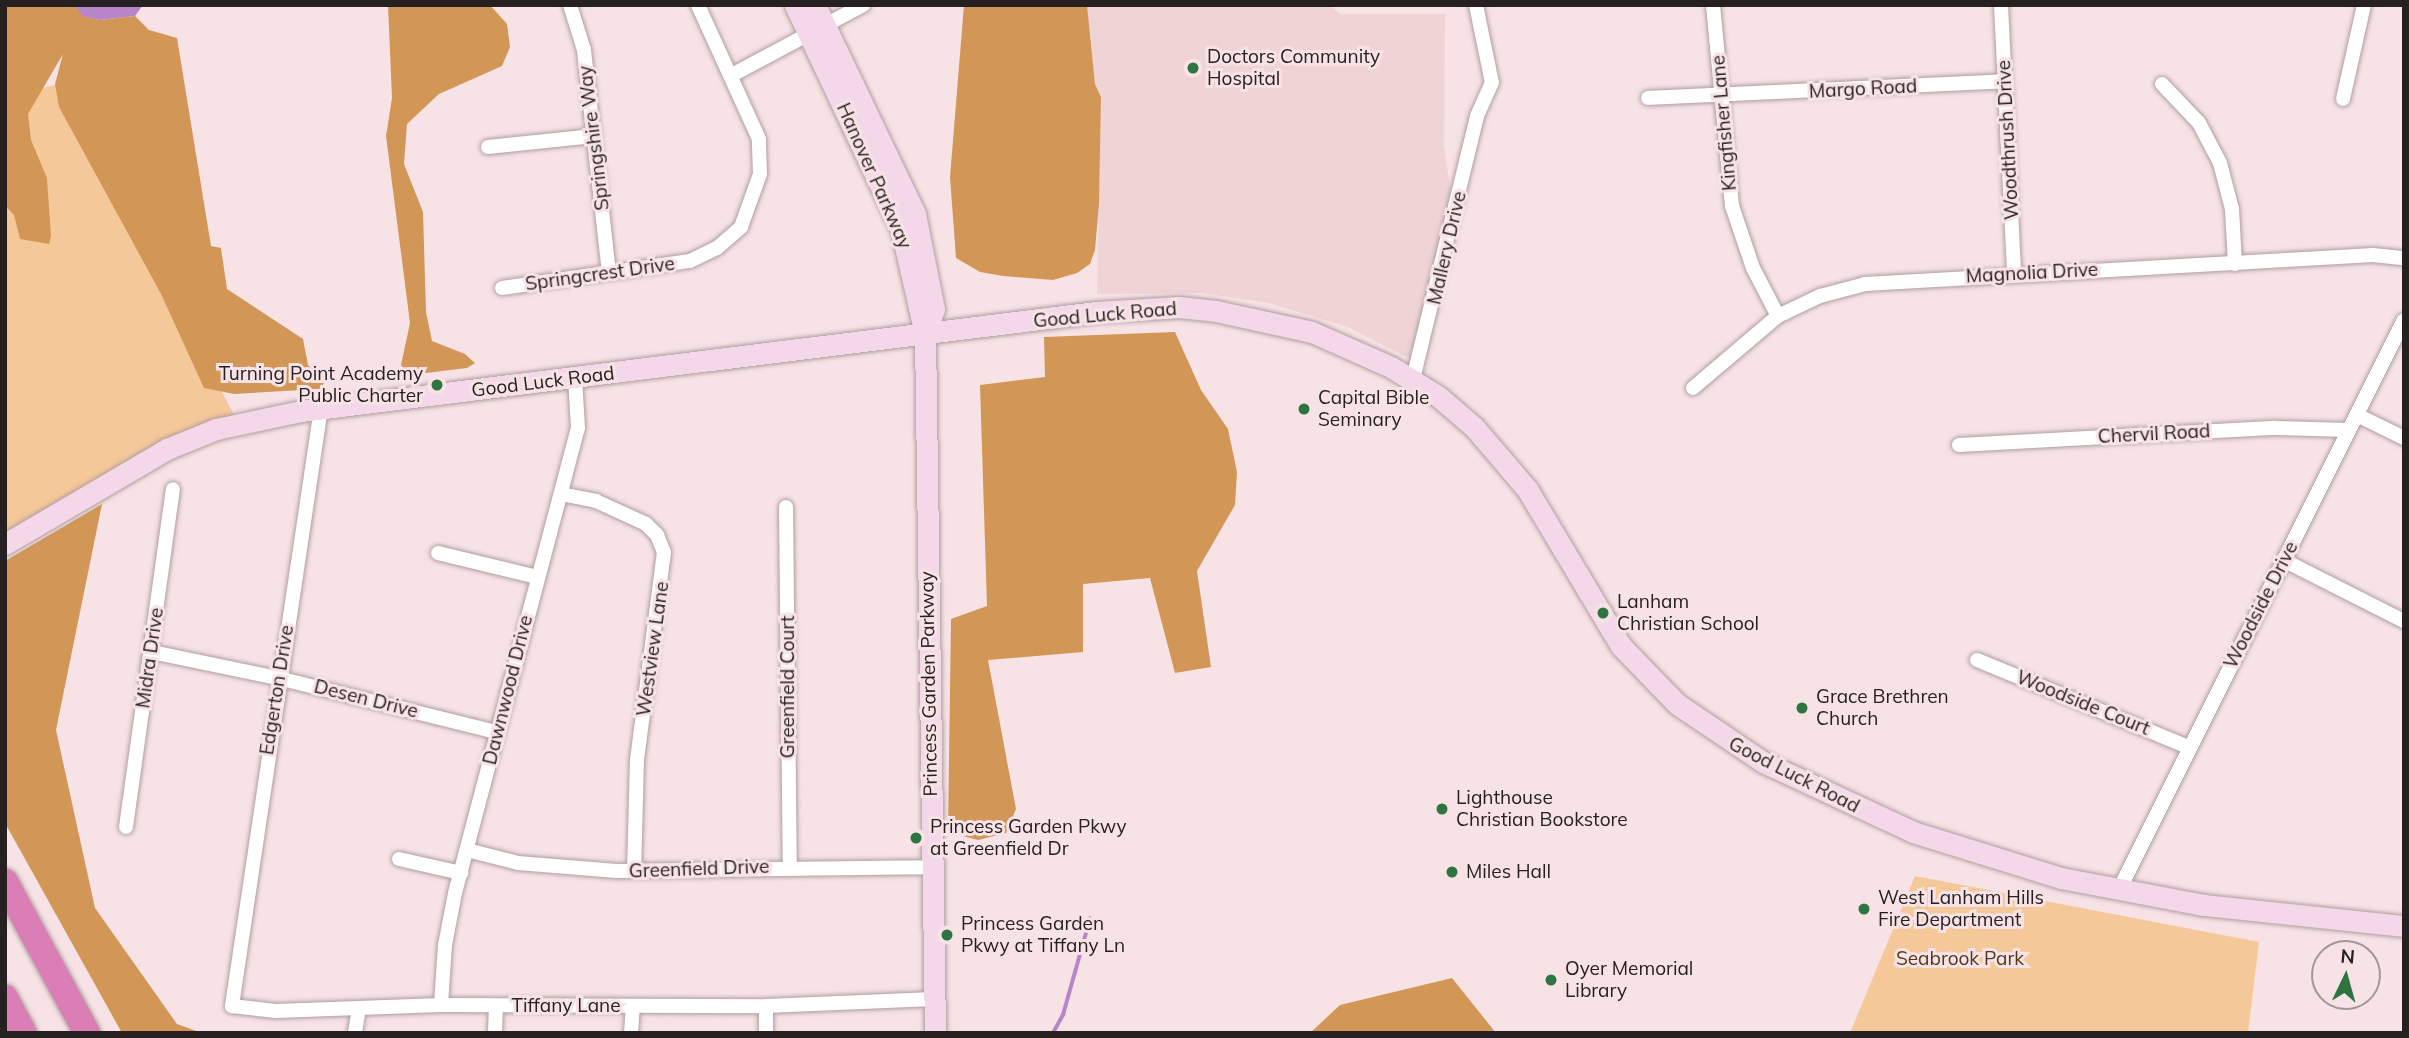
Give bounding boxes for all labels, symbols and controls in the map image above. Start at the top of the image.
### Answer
place label: Doctors Community Hospital [1207,46,1380,90]
street label: Kingfisher Lane [1707,54,1741,192]
street label: Woodthrush Drive [1992,59,2024,221]
marker: Doctors Community Hospital [1185,60,1201,76]
street label: Springshire Way [574,64,614,212]
street label: Margo Road [1808,75,1918,103]
street label: Hanover Parkway [832,99,916,253]
street label: Mallery Drive [1423,189,1471,307]
street label: Springcrest Drive [524,252,676,296]
street label: Magnolia Drive [1965,258,2099,288]
street label: Good Luck Road [1032,297,1178,333]
street label: Good Luck Road [470,362,616,402]
place label: Turning Point Academy Public Charter [219,363,423,407]
marker: Turning Point Academy Public Charter [429,377,445,393]
place label: Capital Bible Seminary [1318,387,1429,431]
marker: Capital Bible Seminary [1296,401,1312,417]
street label: Chervil Road [2097,420,2211,448]
street label: Woodside Drive [2219,538,2303,672]
street label: Princess Garden Parkway [916,571,942,797]
street label: Westview Lane [632,580,674,718]
place label: Lanham Christian School [1617,591,1759,635]
marker: Lanham Christian School [1595,605,1611,621]
street label: Midra Drive [132,606,168,710]
street label: Dawnwood Drive [478,613,538,767]
street label: Greenfield Court [777,616,799,758]
street label: Edgerton Drive [255,623,299,757]
street label: Woodside Court [2013,666,2153,740]
street label: Desen Drive [312,675,420,723]
place label: Grace Brethren Church [1816,686,1949,730]
marker: Grace Brethren Church [1794,700,1810,716]
street label: Good Luck Road [1725,732,1863,818]
place label: Lighthouse Christian Bookstore [1456,787,1628,831]
marker: Lighthouse Christian Bookstore [1434,801,1450,817]
place label: Princess Garden Pkwy at Greenfield Dr [930,816,1127,860]
marker: Princess Garden Pkwy at Greenfield Dr [908,830,924,846]
street label: Greenfield Drive [628,855,770,883]
place label: Miles Hall [1466,861,1551,883]
marker: Miles Hall [1444,864,1460,880]
place label: West Lanham Hills Fire Department [1878,887,2044,931]
marker: West Lanham Hills Fire Department [1856,901,1872,917]
place label: Princess Garden Pkwy at Tiffany Ln [961,913,1125,957]
marker: Princess Garden Pkwy at Tiffany Ln [939,927,955,943]
north arrow [2311,940,2381,1010]
text: N [2339,943,2356,969]
park label: Seabrook Park [1896,948,2024,970]
place label: Oyer Memorial Library [1565,958,1693,1002]
marker: Oyer Memorial Library [1543,972,1559,988]
street label: Tiffany Lane [511,995,621,1017]

